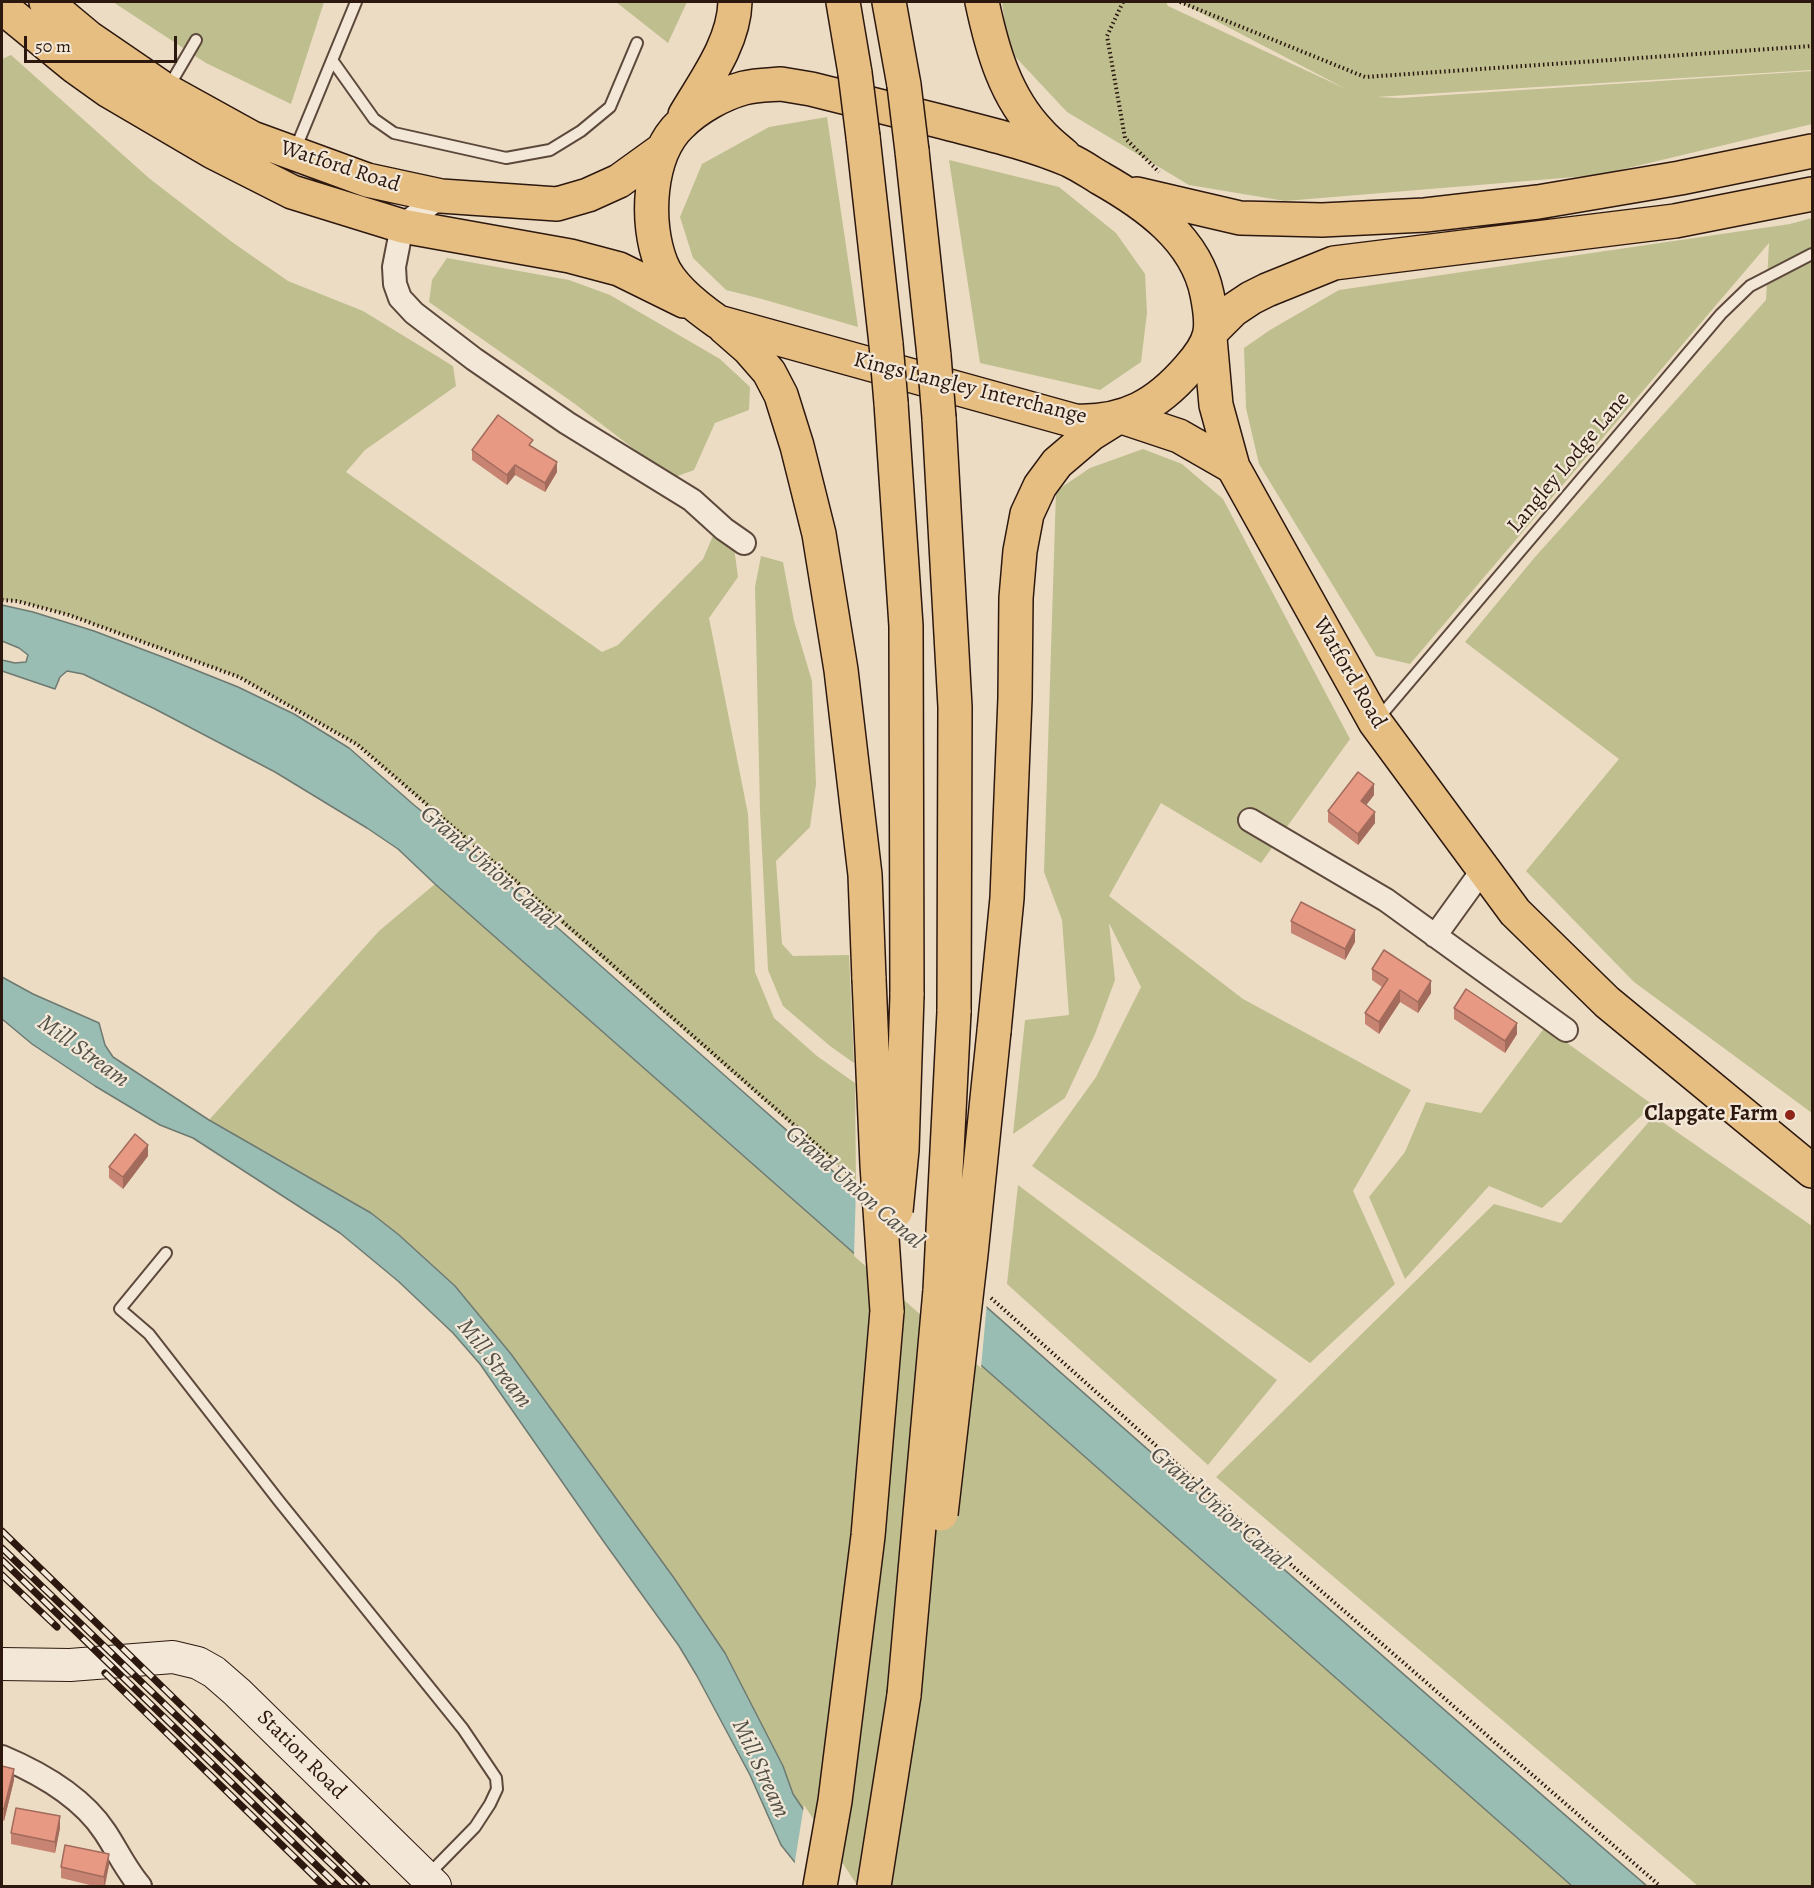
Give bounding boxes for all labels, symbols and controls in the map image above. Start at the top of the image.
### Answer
scale bar [27,24,180,62]
text: 50 m [35,34,71,58]
street label: Watford Road [277,135,403,199]
street label: Kings Langley Interchange [851,347,1089,431]
street label: Langley Lodge Lane [1502,387,1636,539]
street label: Watford Road [1307,613,1391,733]
water label: Grand Union Canal [414,800,564,936]
water label: Mill Stream [32,1009,134,1095]
place label: Clapgate Farm [1644,1102,1778,1128]
marker: Clapgate Farm [1783,1108,1797,1122]
water label: Grand Union Canal [779,1120,929,1256]
water label: Mill Stream [450,1313,538,1415]
water label: Grand Union Canal [1144,1441,1294,1577]
street label: Station Road [251,1705,351,1805]
water label: Mill Stream [725,1715,795,1823]

